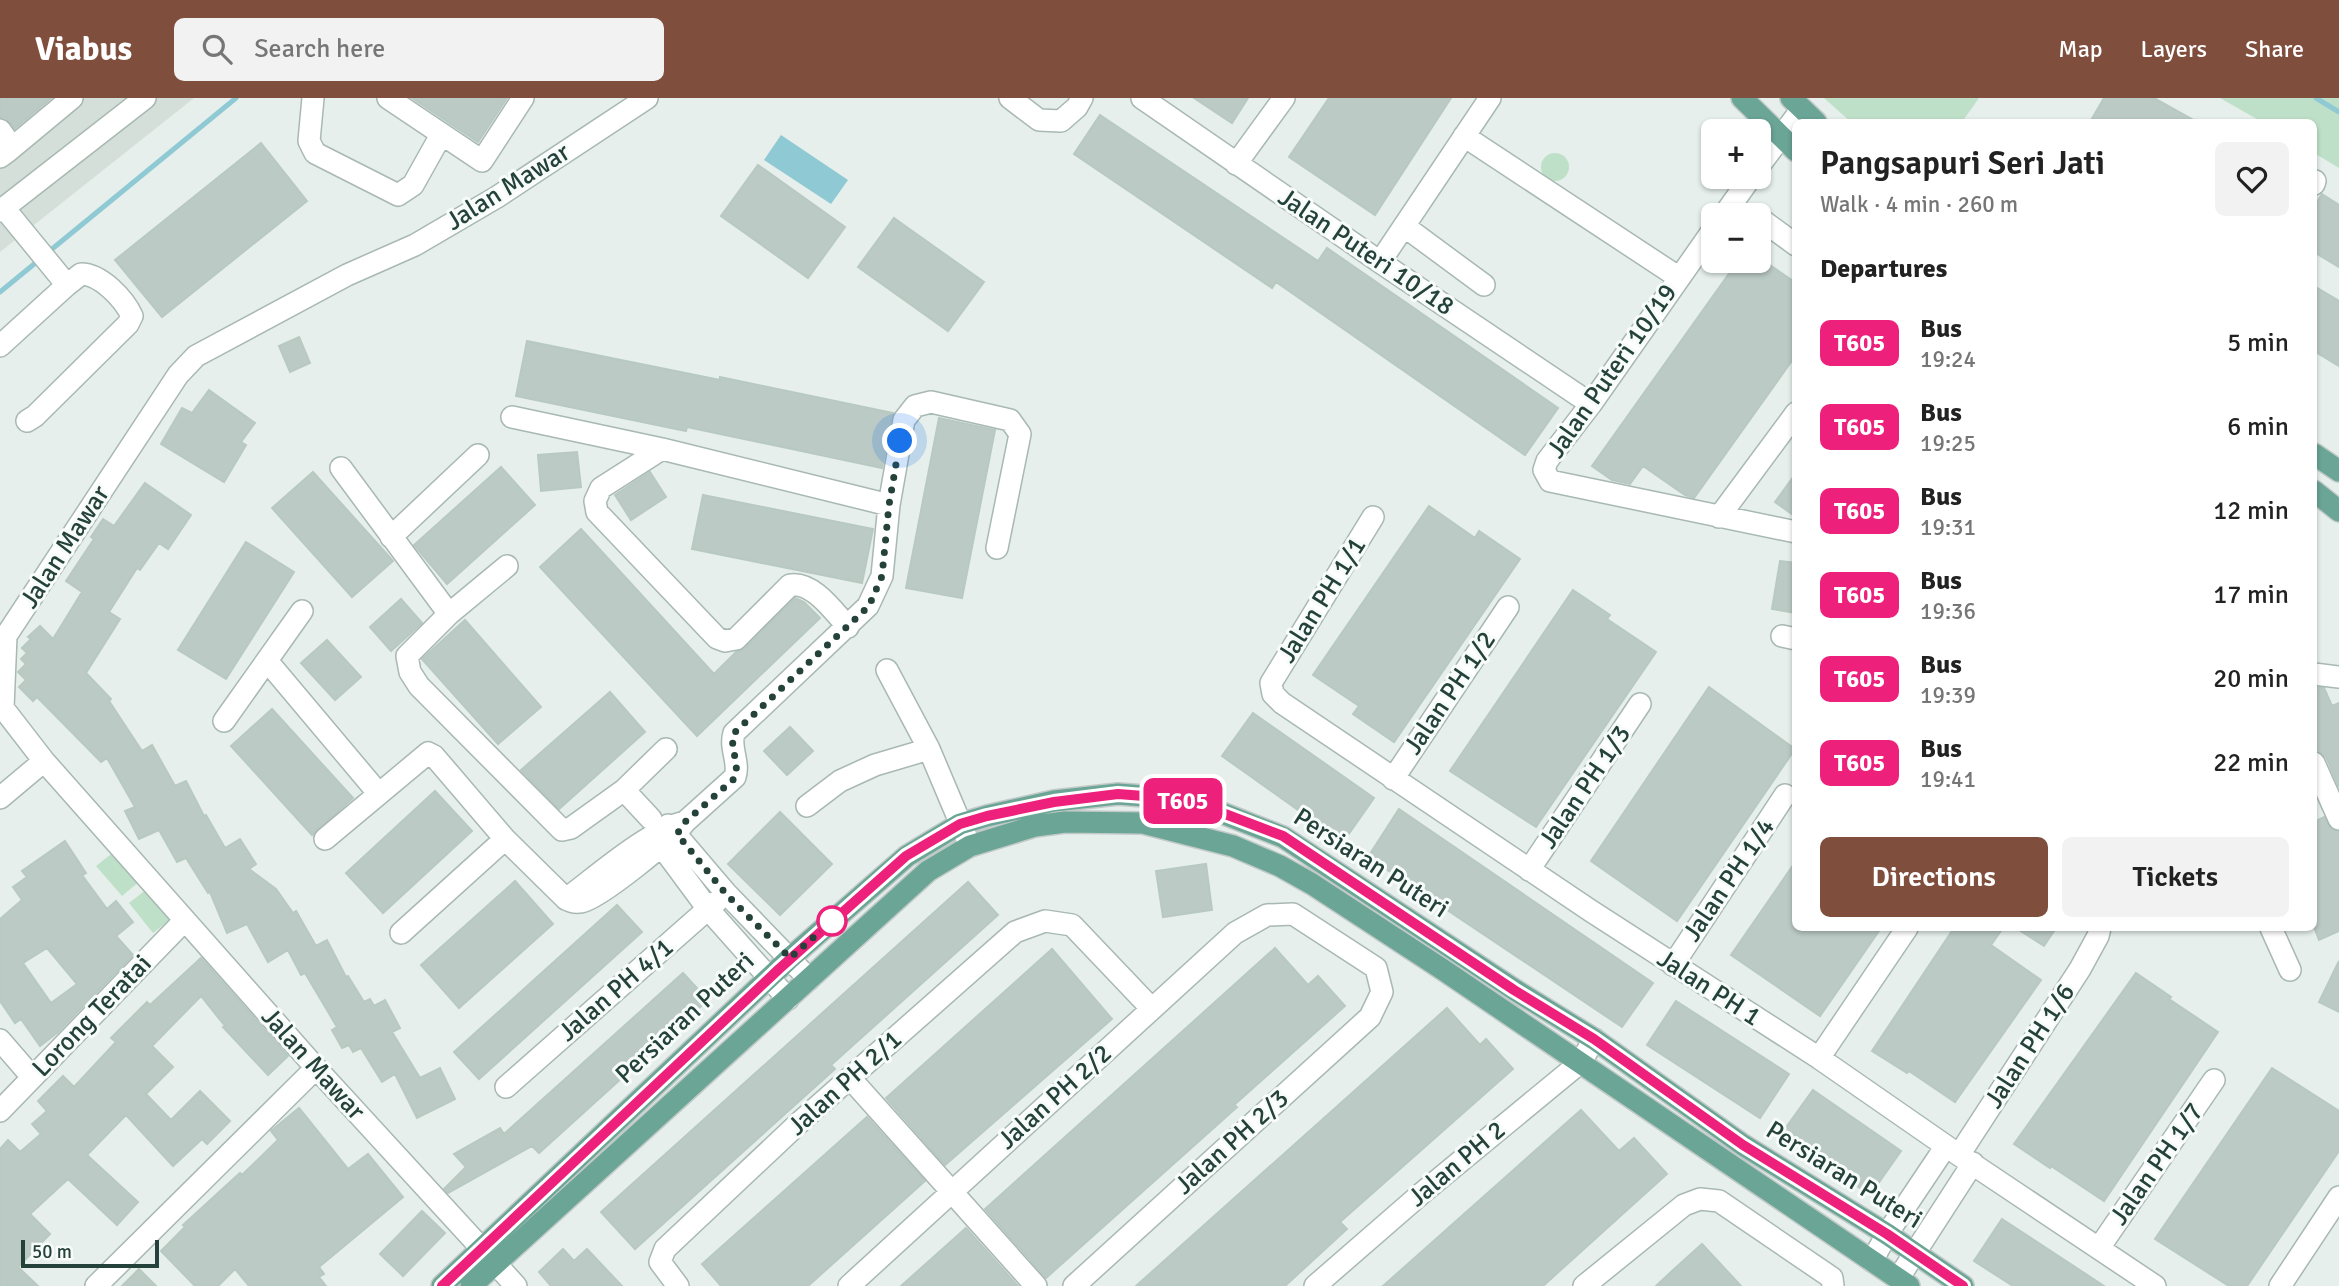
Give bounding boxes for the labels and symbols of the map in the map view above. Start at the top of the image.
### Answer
street label: Jalan Mawar [440,136,576,238]
street label: Jalan Puteri 10/18 [1272,181,1460,323]
street label: Jalan Puteri 10/19 [1540,278,1684,464]
your location [882,423,917,458]
street label: Jalan Mawar [13,479,117,614]
street label: Jalan PH 1/1 [1271,531,1373,669]
street label: Jalan PH 1/2 [1397,625,1503,761]
street label: Jalan PH 1/3 [1532,719,1638,855]
line badge: T605 [1134,778,1232,824]
street label: Persiaran Puteri [1288,801,1454,925]
street label: Jalan PH 1/4 [1676,812,1782,948]
unlabelled marker [817,906,847,936]
street label: Jalan PH 4/1 [552,931,680,1049]
street label: Jalan PH 1 [1651,943,1767,1033]
street label: Persiaran Puteri [609,945,761,1091]
street label: Lorong Teratai [26,948,158,1084]
street label: Jalan PH 1/6 [1978,978,2082,1114]
street label: Jalan Mawar [254,1001,372,1127]
street label: Jalan PH 2/1 [782,1024,908,1142]
street label: Jalan PH 2/2 [992,1038,1118,1156]
street label: Jalan PH 2/3 [1169,1083,1295,1201]
street label: Jalan PH 1/7 [2103,1097,2211,1231]
street label: Jalan PH 2 [1402,1114,1512,1214]
street label: Persiaran Puteri [1760,1114,1928,1236]
scale bar [21,1237,159,1269]

